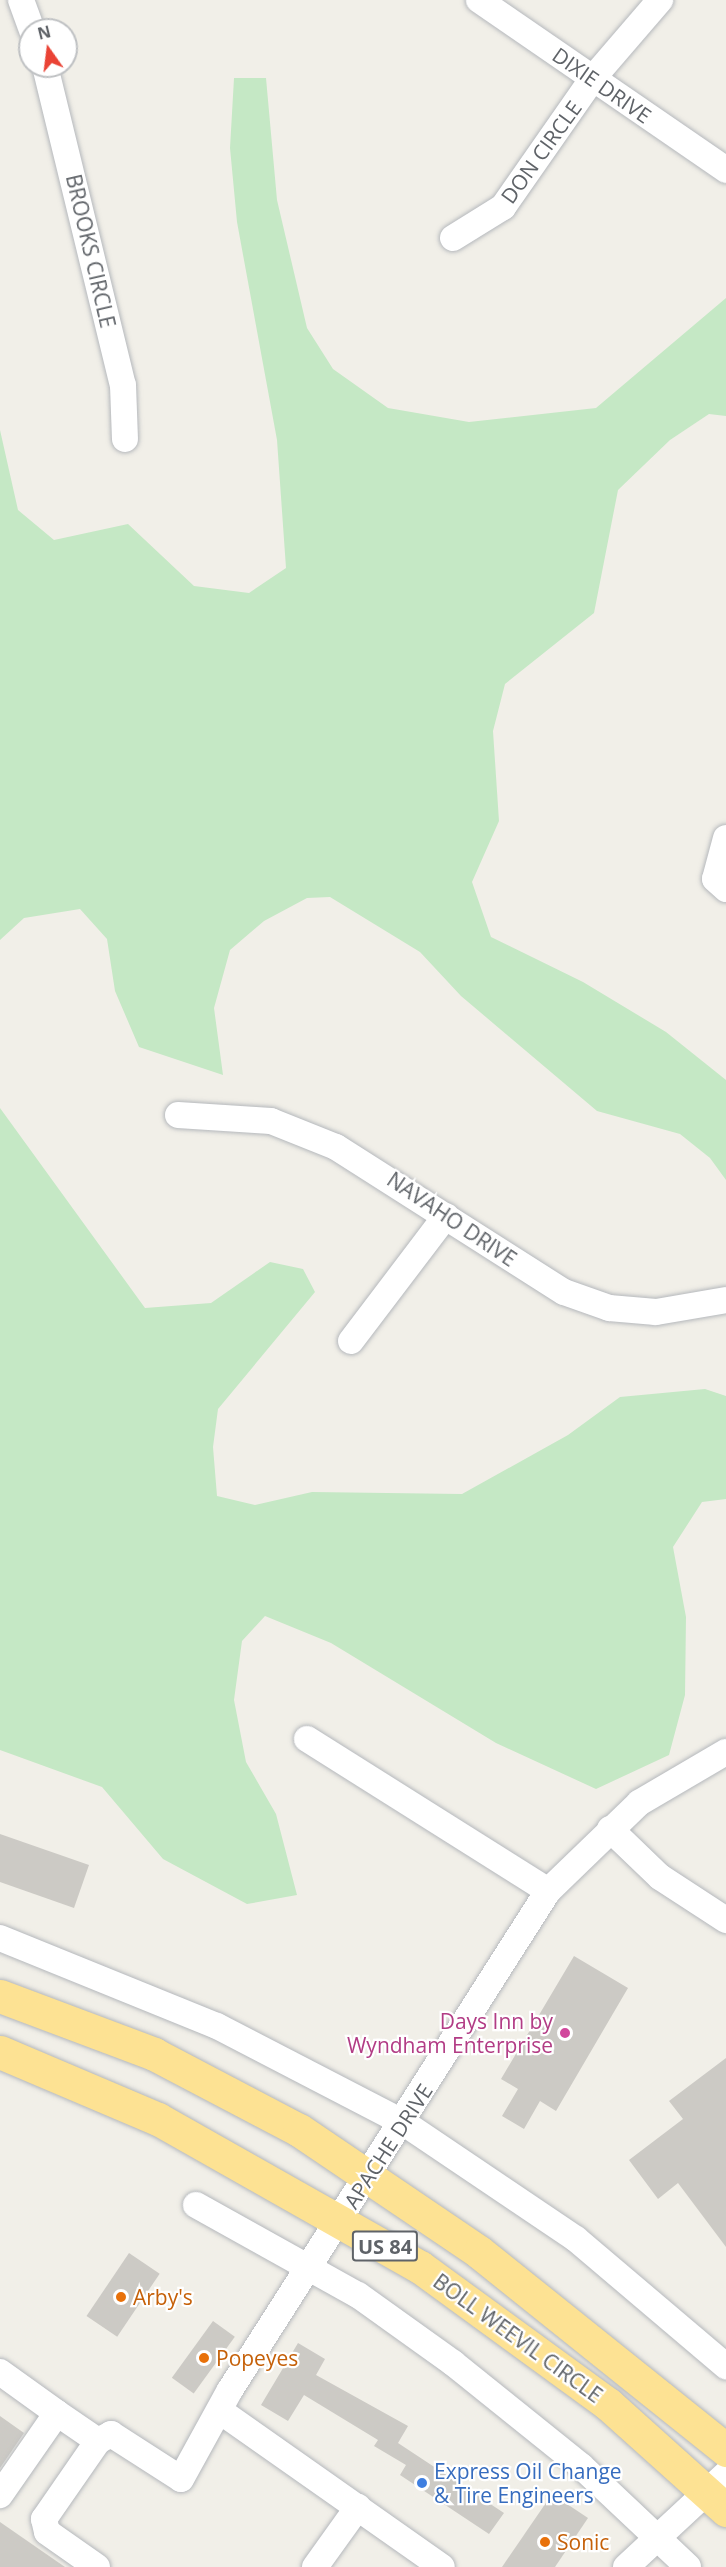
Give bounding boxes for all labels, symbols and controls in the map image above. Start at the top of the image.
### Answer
north arrow [18,18,78,78]
text: N [35,20,53,45]
street label: DIXIE DRIVE [548,42,656,128]
street label: DON CIRCLE [495,96,587,208]
street label: BROOKS CIRCLE [61,172,121,330]
street label: NAVAHO DRIVE [383,1166,521,1272]
place label: Days Inn by Wyndham Enterprise [347,2008,553,2058]
marker: Days Inn by Wyndham Enterprise [558,2026,572,2040]
street label: APACHE DRIVE [338,2079,438,2213]
road number: US 84 [350,2229,420,2263]
street label: BOLL WEEVIL CIRCLE [429,2268,607,2408]
place label: Arby's [133,2284,193,2310]
marker: Arby's [114,2290,128,2304]
place label: Popeyes [216,2345,298,2371]
marker: Popeyes [197,2351,211,2365]
place label: Express Oil Change & Tire Engineers [434,2458,622,2508]
marker: Express Oil Change & Tire Engineers [415,2476,429,2490]
place label: Sonic [557,2529,609,2555]
marker: Sonic [538,2535,552,2549]

